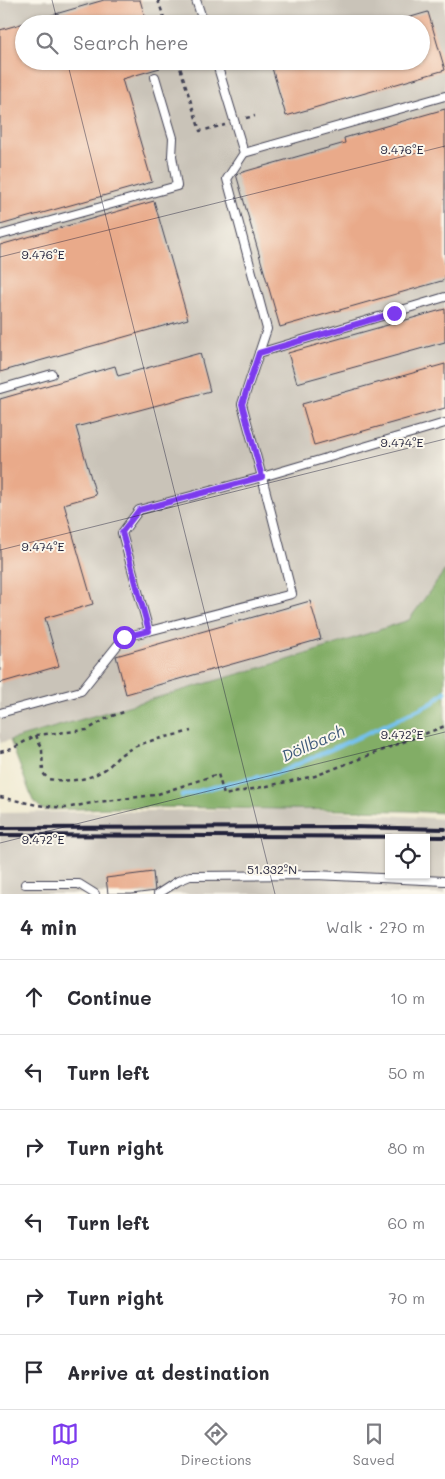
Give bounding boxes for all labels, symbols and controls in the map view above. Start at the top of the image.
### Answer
search box [15,15,430,70]
icon: search [33,29,61,57]
text: Search here [73,30,189,55]
text: 9.476°E [380,141,424,157]
text: 9.476°E [21,246,65,262]
route end [383,302,406,325]
text: 9.474°E [381,434,424,450]
text: 9.474°E [22,538,65,554]
route start [113,626,136,649]
water label: Döllbach [278,719,348,766]
text: 9.472°E [381,726,423,742]
text: 9.472°E [22,831,64,847]
map controls [385,834,430,879]
button: locate [385,834,430,879]
text: 51.332°N [247,861,297,877]
text: 4 min [20,913,77,940]
text: Walk · 270 m [326,916,425,937]
icon: ahead [20,983,48,1011]
text: Continue [67,985,152,1010]
text: 10 m [390,987,425,1008]
icon: left [20,1058,48,1086]
text: Turn left [67,1060,150,1085]
text: 50 m [388,1062,425,1083]
icon: right [20,1133,48,1161]
text: Turn right [67,1135,164,1160]
text: 80 m [388,1137,425,1158]
icon: left [20,1208,48,1236]
text: Turn left [67,1210,150,1235]
text: 60 m [388,1212,425,1233]
icon: right [20,1283,48,1311]
text: Turn right [67,1285,164,1310]
text: 70 m [388,1287,425,1308]
icon: arrive [20,1358,48,1386]
text: Arrive at destination [67,1360,270,1385]
tab: Map [51,1420,79,1469]
tab: Directions [180,1420,252,1469]
tab: Saved [353,1420,394,1469]

